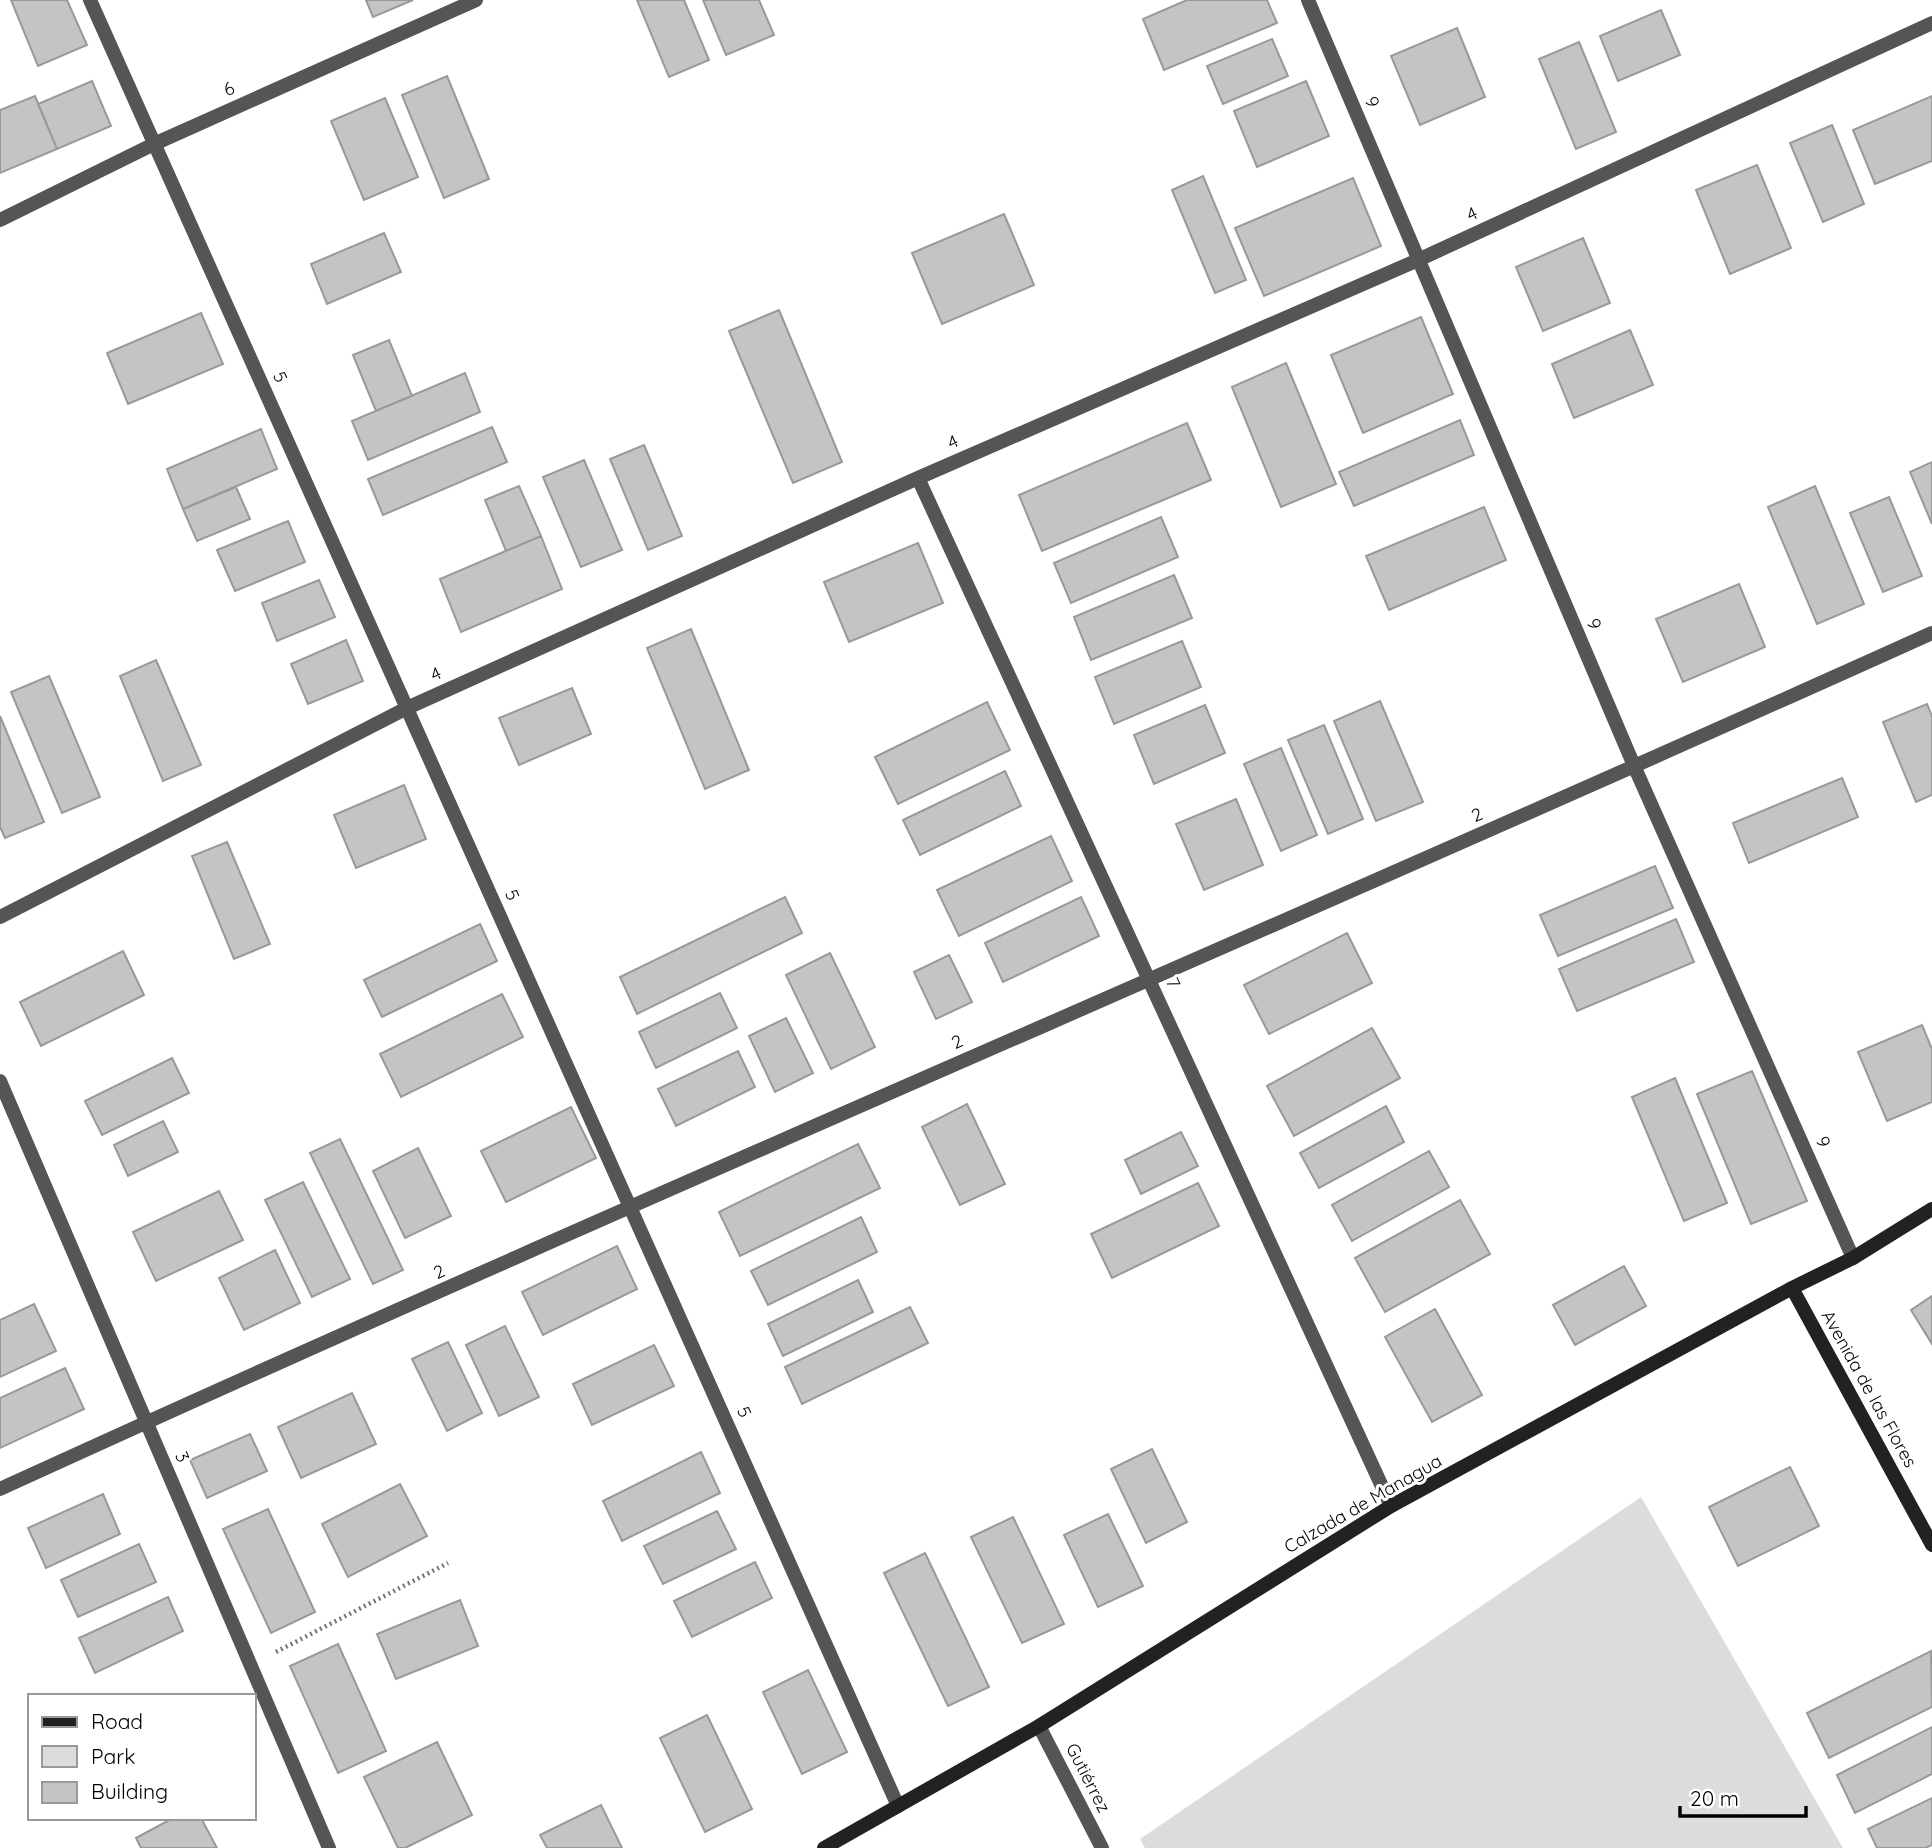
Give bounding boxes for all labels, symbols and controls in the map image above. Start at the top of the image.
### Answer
street label: 6 [220,76,238,101]
street label: 9 [1360,93,1385,111]
street label: 4 [1463,201,1481,226]
street label: 5 [268,368,293,386]
street label: 4 [944,429,962,454]
street label: 9 [1582,615,1607,633]
street label: 4 [427,661,445,686]
street label: 2 [1468,802,1486,827]
street label: 5 [500,886,525,904]
street label: 7 [1161,974,1186,992]
street label: 2 [948,1029,966,1054]
street label: 9 [1811,1133,1836,1151]
street label: 2 [430,1259,448,1284]
street label: Avenida de las Flores [1817,1306,1922,1471]
street label: 5 [732,1403,757,1421]
street label: 3 [170,1448,195,1466]
street label: Calzada de Managua [1280,1449,1446,1558]
legend [28,1694,256,1820]
text: Road [91,1708,143,1734]
street label: Gutiérrez [1061,1739,1116,1816]
text: Park [91,1743,135,1769]
scale bar [1680,1774,1806,1818]
text: Building [91,1778,168,1804]
text: 20 m [1690,1785,1739,1811]

